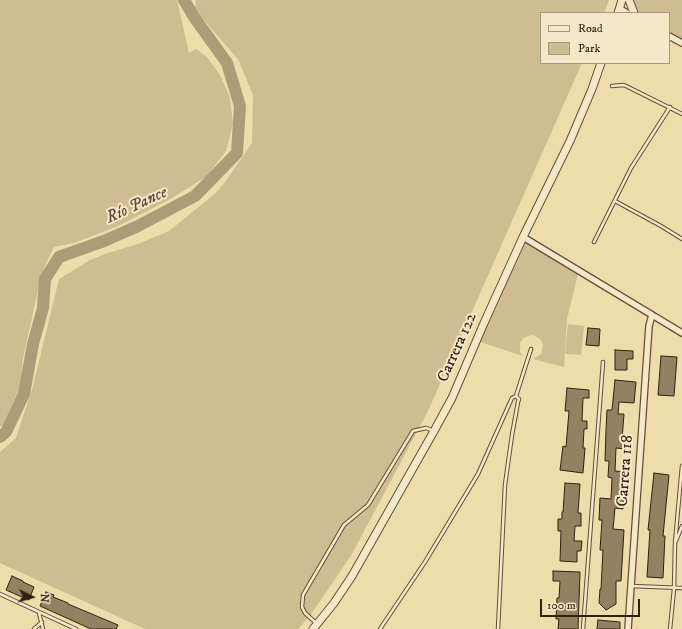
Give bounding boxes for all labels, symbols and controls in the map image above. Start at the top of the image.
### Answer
legend [540,12,670,64]
text: Road [578,21,603,36]
text: Park [578,41,600,56]
water label: Río Pance [103,183,171,229]
street label: Carrera 122 [434,310,482,386]
street label: Carrera 118 [614,434,638,508]
north arrow [12,577,52,617]
scale bar [542,591,642,617]
text: N [37,593,51,603]
text: 100 m [547,598,576,613]

